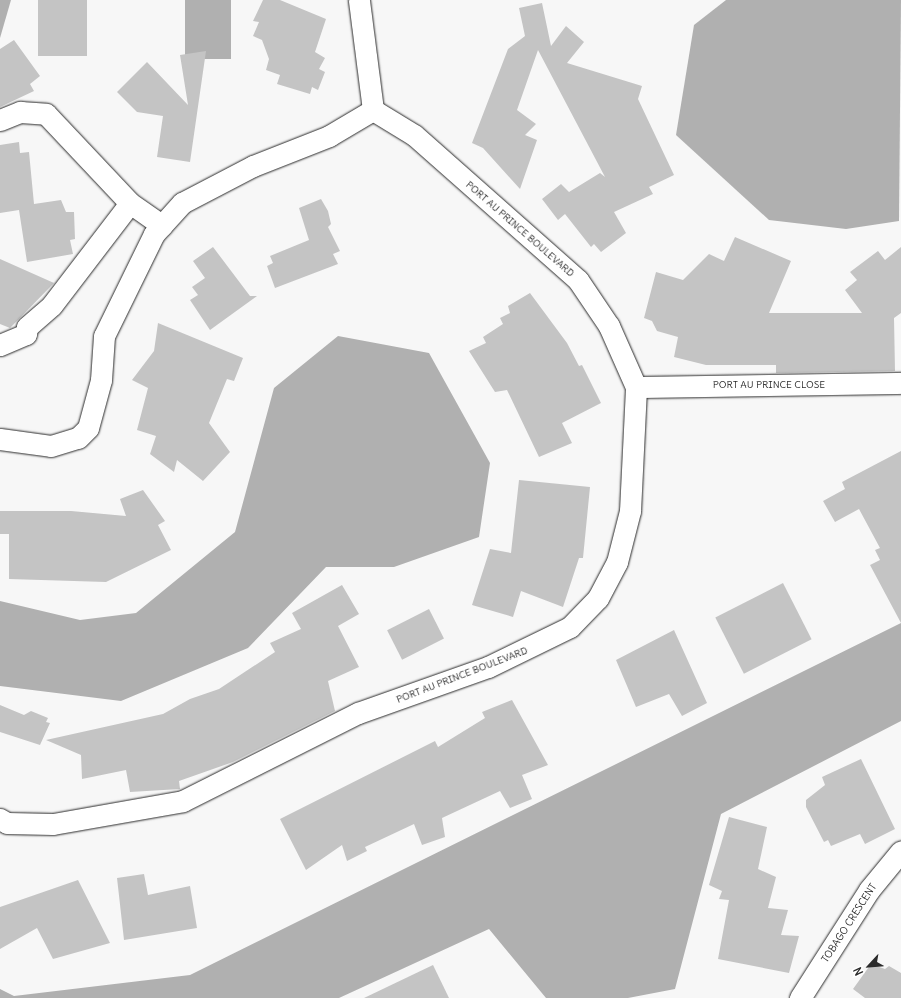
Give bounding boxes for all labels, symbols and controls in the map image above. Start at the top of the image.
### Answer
street label: PORT AU PRINCE BOULEVARD [463,179,577,279]
street label: PORT AU PRINCE CLOSE [713,379,825,391]
street label: PORT AU PRINCE BOULEVARD [395,644,529,706]
street label: TOBAGO CRESCENT [819,881,879,965]
north arrow [849,946,889,986]
text: N [850,965,866,978]

